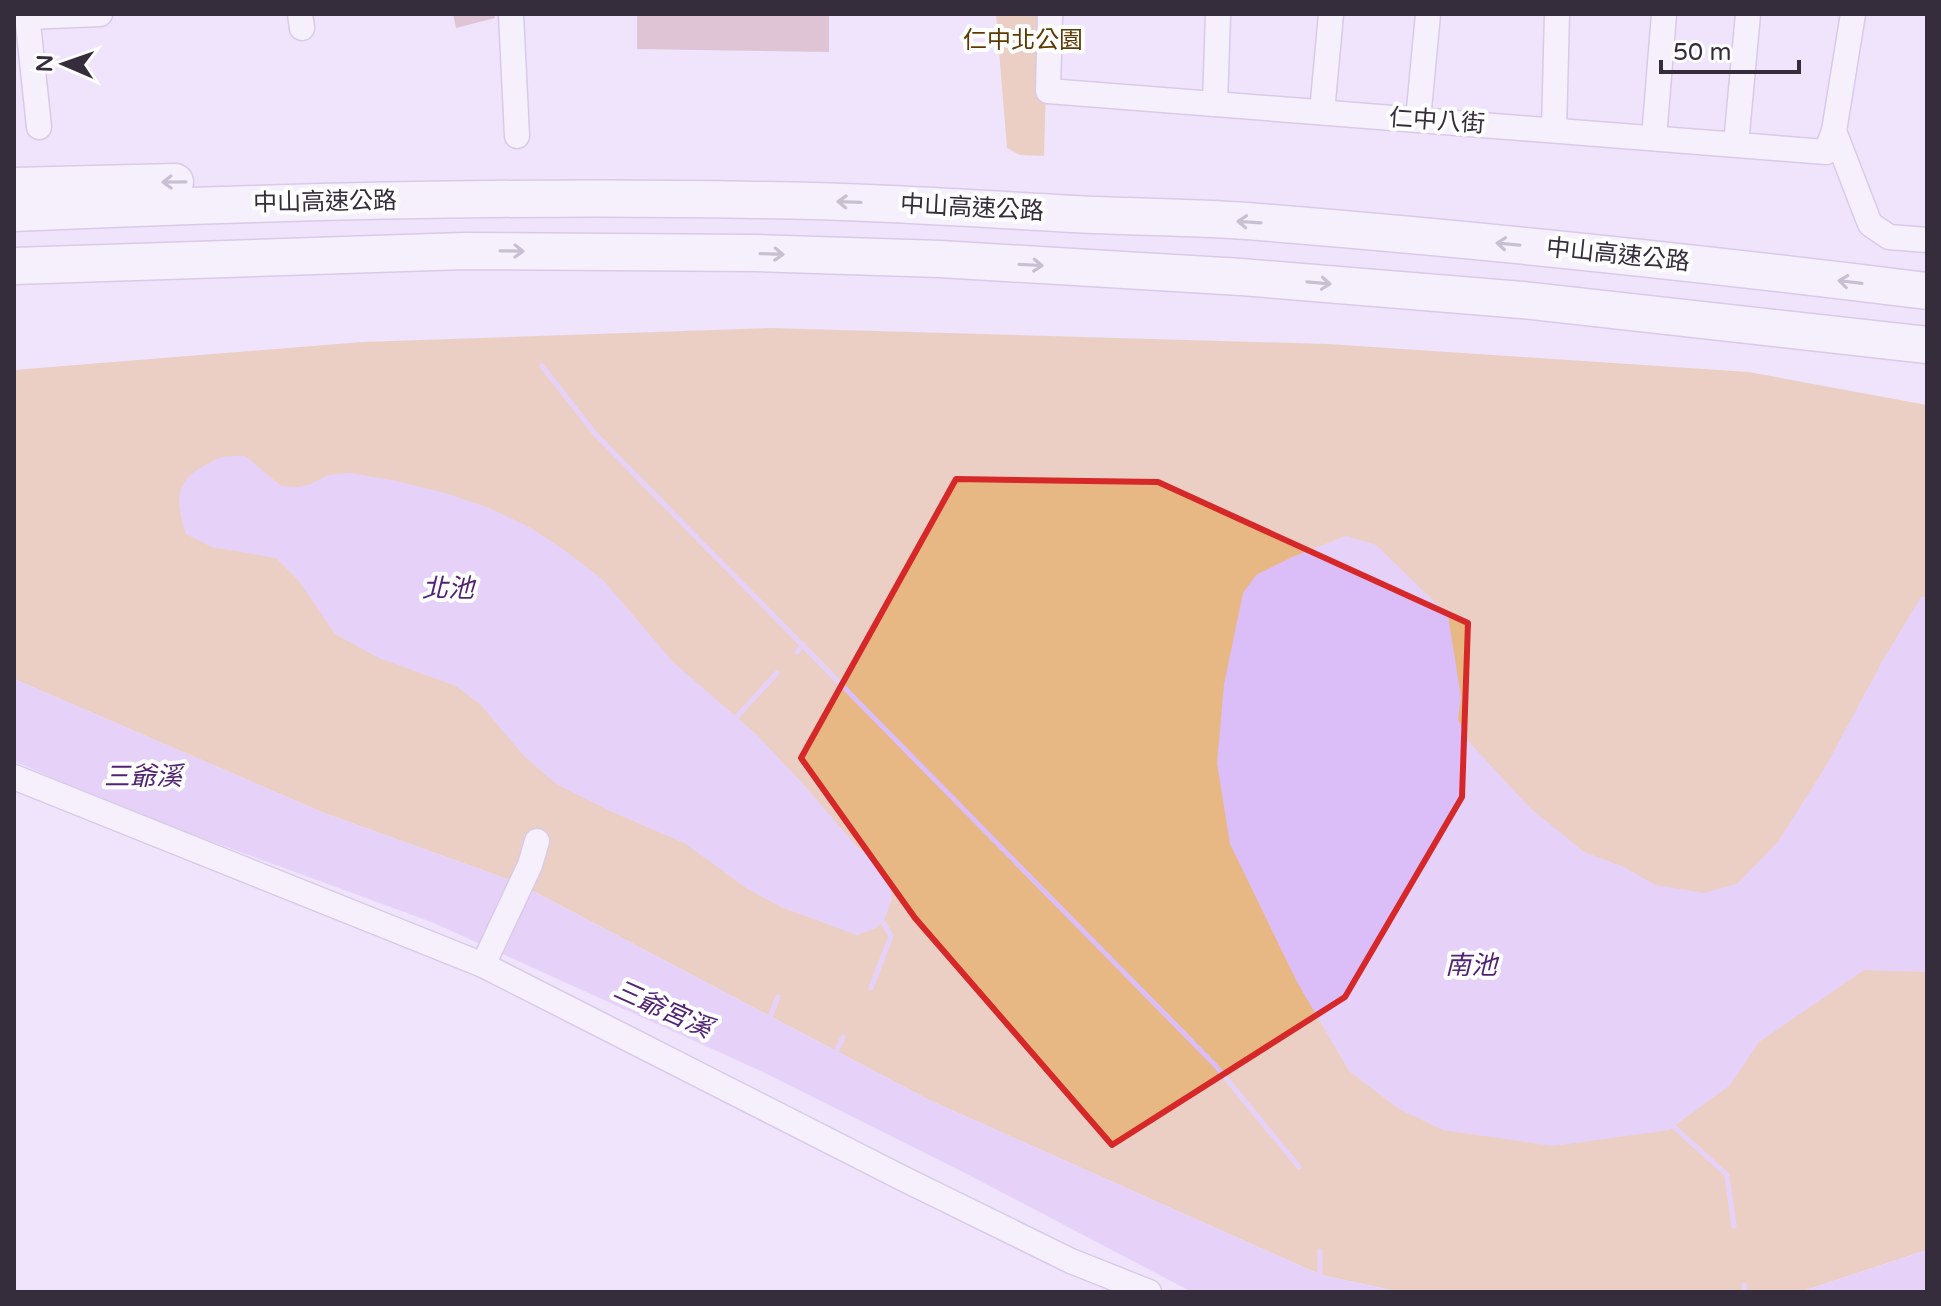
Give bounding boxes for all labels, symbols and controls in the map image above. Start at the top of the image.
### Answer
north arrow [24,24,104,104]
scale bar [1661,24,1799,74]
park label: 仁中北公園 [963,26,1083,55]
text: 50 m [1673,38,1731,67]
text: N [32,54,58,73]
street label: 仁中八街 [1388,103,1486,139]
one-way arrow [161,174,188,189]
street label: 中山高速公路 [253,186,397,218]
street label: 中山高速公路 [899,190,1045,226]
one-way arrow [836,195,863,210]
one-way arrow [1236,214,1263,229]
street label: 中山高速公路 [1545,233,1691,277]
one-way arrow [1495,236,1522,251]
one-way arrow [498,243,525,259]
one-way arrow [758,246,785,261]
one-way arrow [1018,257,1044,272]
one-way arrow [1837,274,1863,289]
one-way arrow [1305,276,1332,291]
water label: 北池 [422,573,477,604]
water label: 三爺溪 [104,761,186,792]
water label: 南池 [1445,950,1500,981]
water label: 三爺宮溪 [609,974,720,1046]

